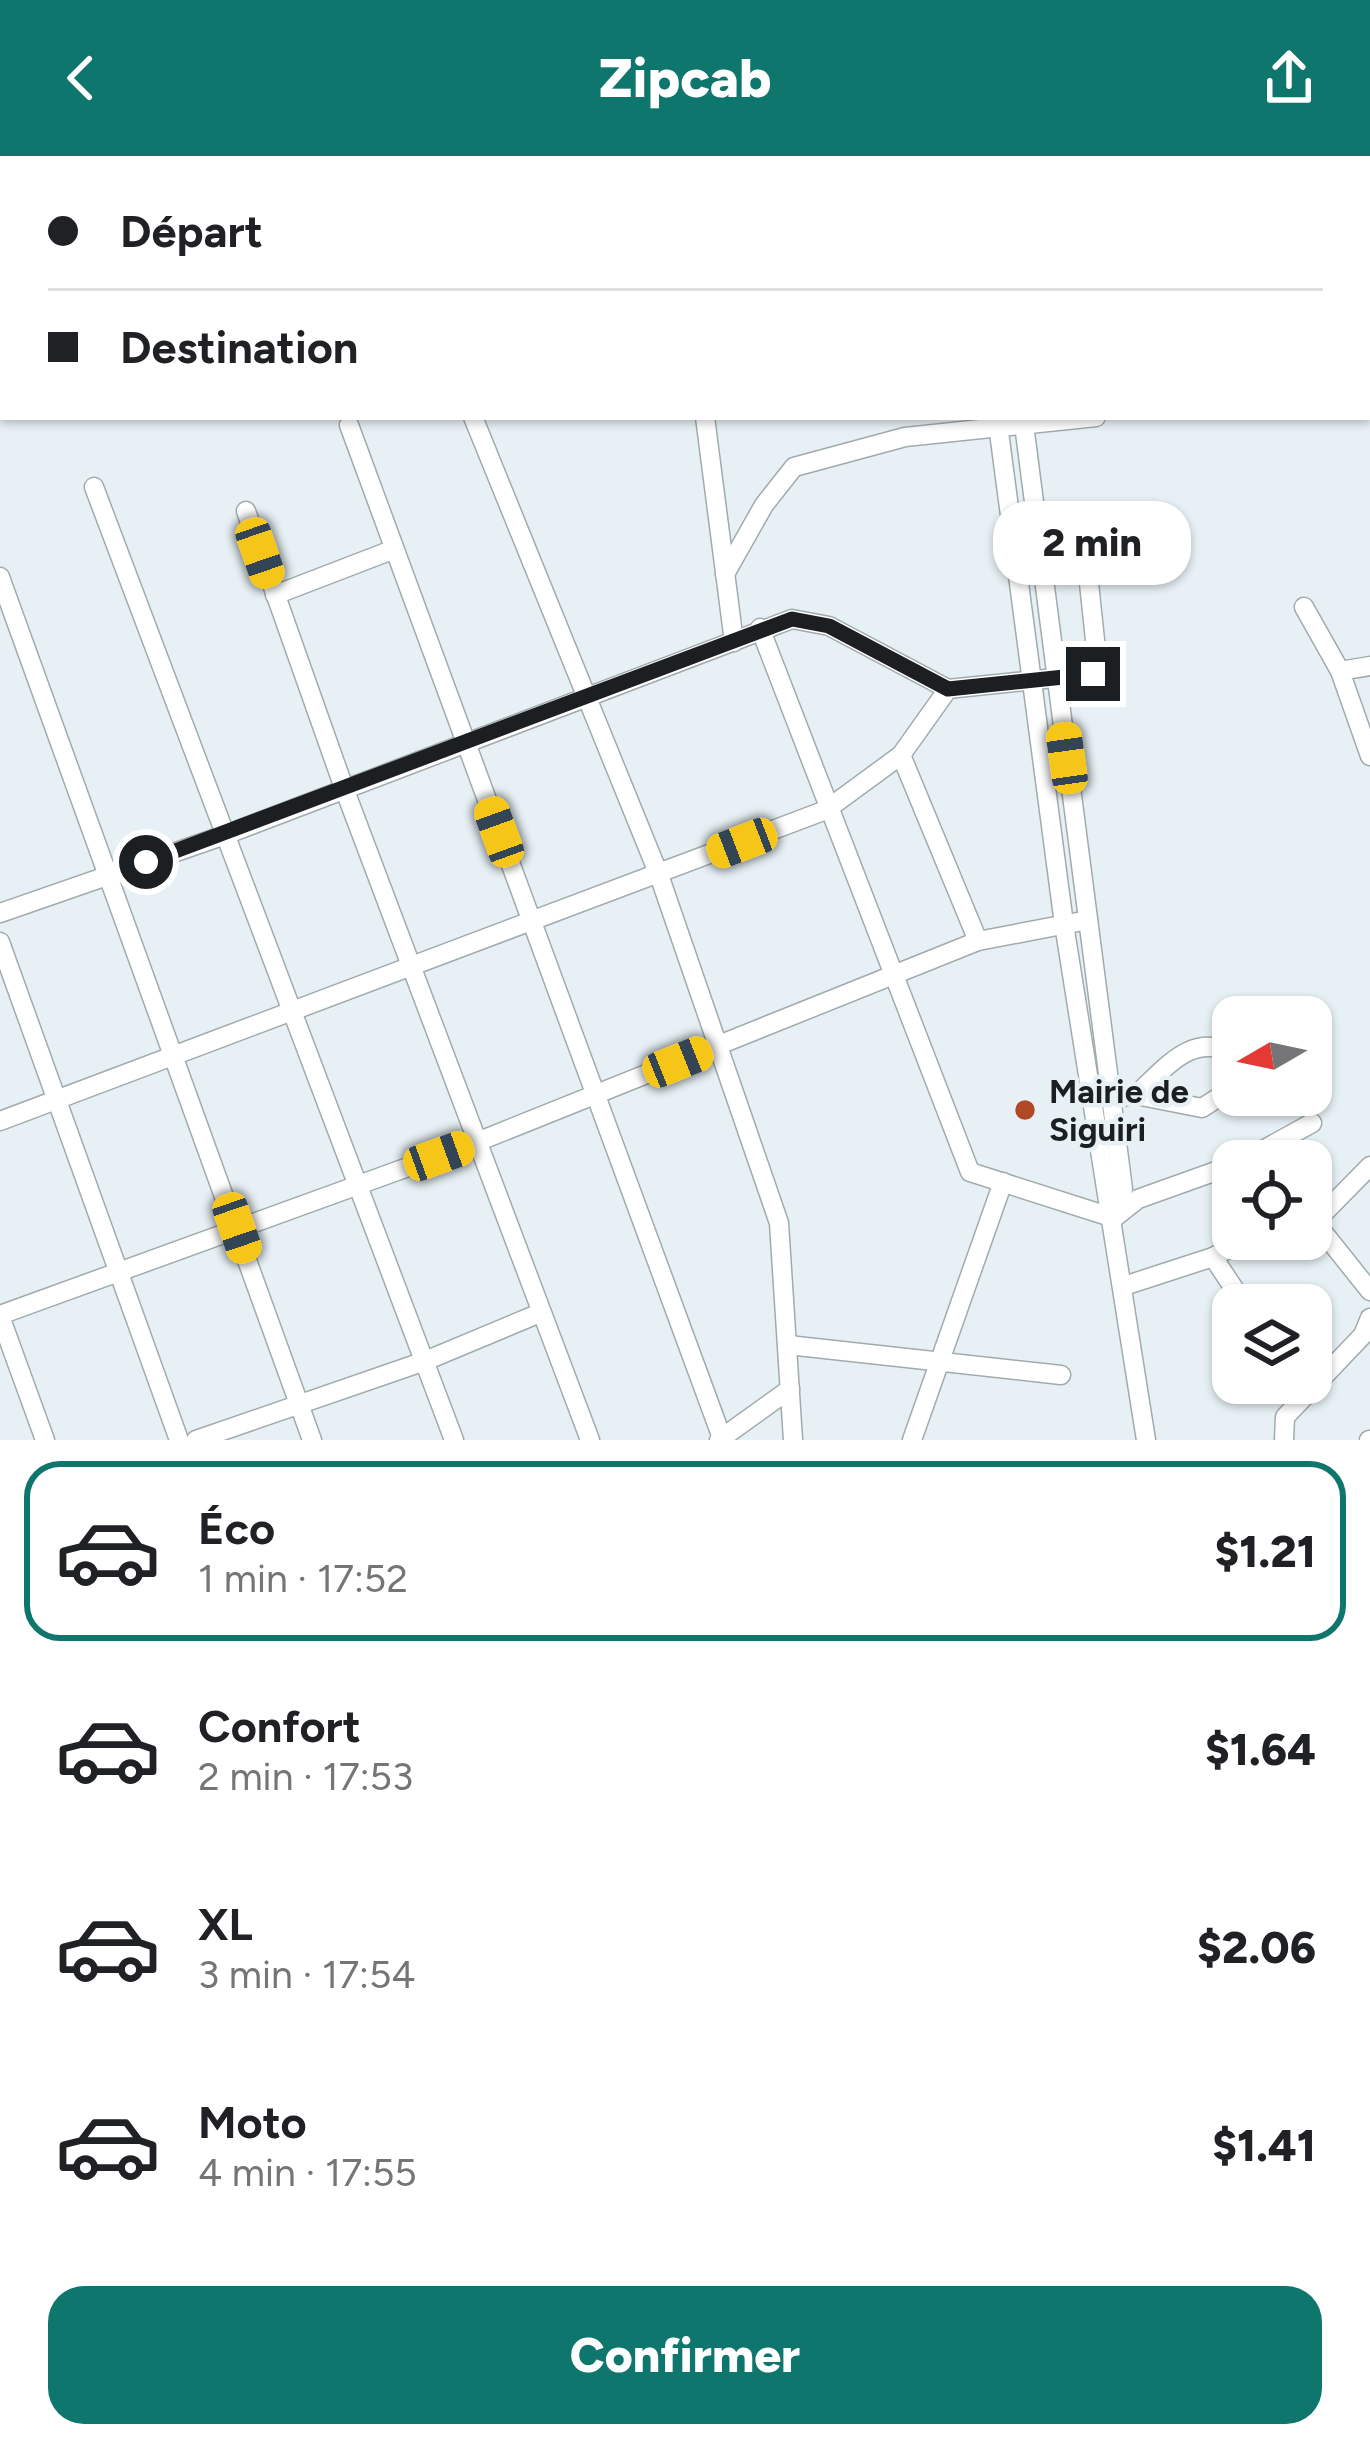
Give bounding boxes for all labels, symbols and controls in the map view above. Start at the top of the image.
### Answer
icon: back [48,45,114,111]
icon: share [1256,45,1322,111]
text: Zipcab [599,46,771,111]
text: Départ [120,204,263,258]
text: Destination [120,320,358,374]
callout: 2 min [994,500,1192,584]
car [231,513,289,593]
text: 2 min [1042,519,1142,566]
route end [1066,647,1120,701]
car [1044,720,1090,796]
car [470,792,528,872]
car [702,813,782,873]
route start [119,835,173,889]
north arrow [1212,996,1332,1116]
map controls [1212,996,1332,1404]
car [638,1032,718,1092]
place label: Mairie de Siguiri [1049,1072,1189,1149]
marker: Mairie de Siguiri [1012,1097,1038,1123]
car [399,1127,479,1185]
button: locate [1212,1140,1332,1260]
car [208,1188,266,1268]
button: layers [1212,1284,1332,1404]
icon: car [54,1497,162,1605]
text: Éco [198,1501,275,1555]
text: $1.21 [1214,1524,1316,1578]
text: 1 min · 17:52 [198,1555,408,1602]
icon: car [54,1695,162,1803]
text: Confort [198,1699,361,1753]
text: $1.64 [1205,1722,1316,1776]
text: 2 min · 17:53 [198,1753,413,1800]
icon: car [54,1893,162,2001]
text: XL [198,1897,253,1951]
text: $2.06 [1197,1920,1316,1974]
text: 3 min · 17:54 [198,1951,416,1998]
icon: car [54,2091,162,2199]
text: Moto [198,2095,307,2149]
text: $1.41 [1212,2118,1316,2172]
text: 4 min · 17:55 [198,2149,417,2196]
button: Confirmer [48,2286,1322,2424]

